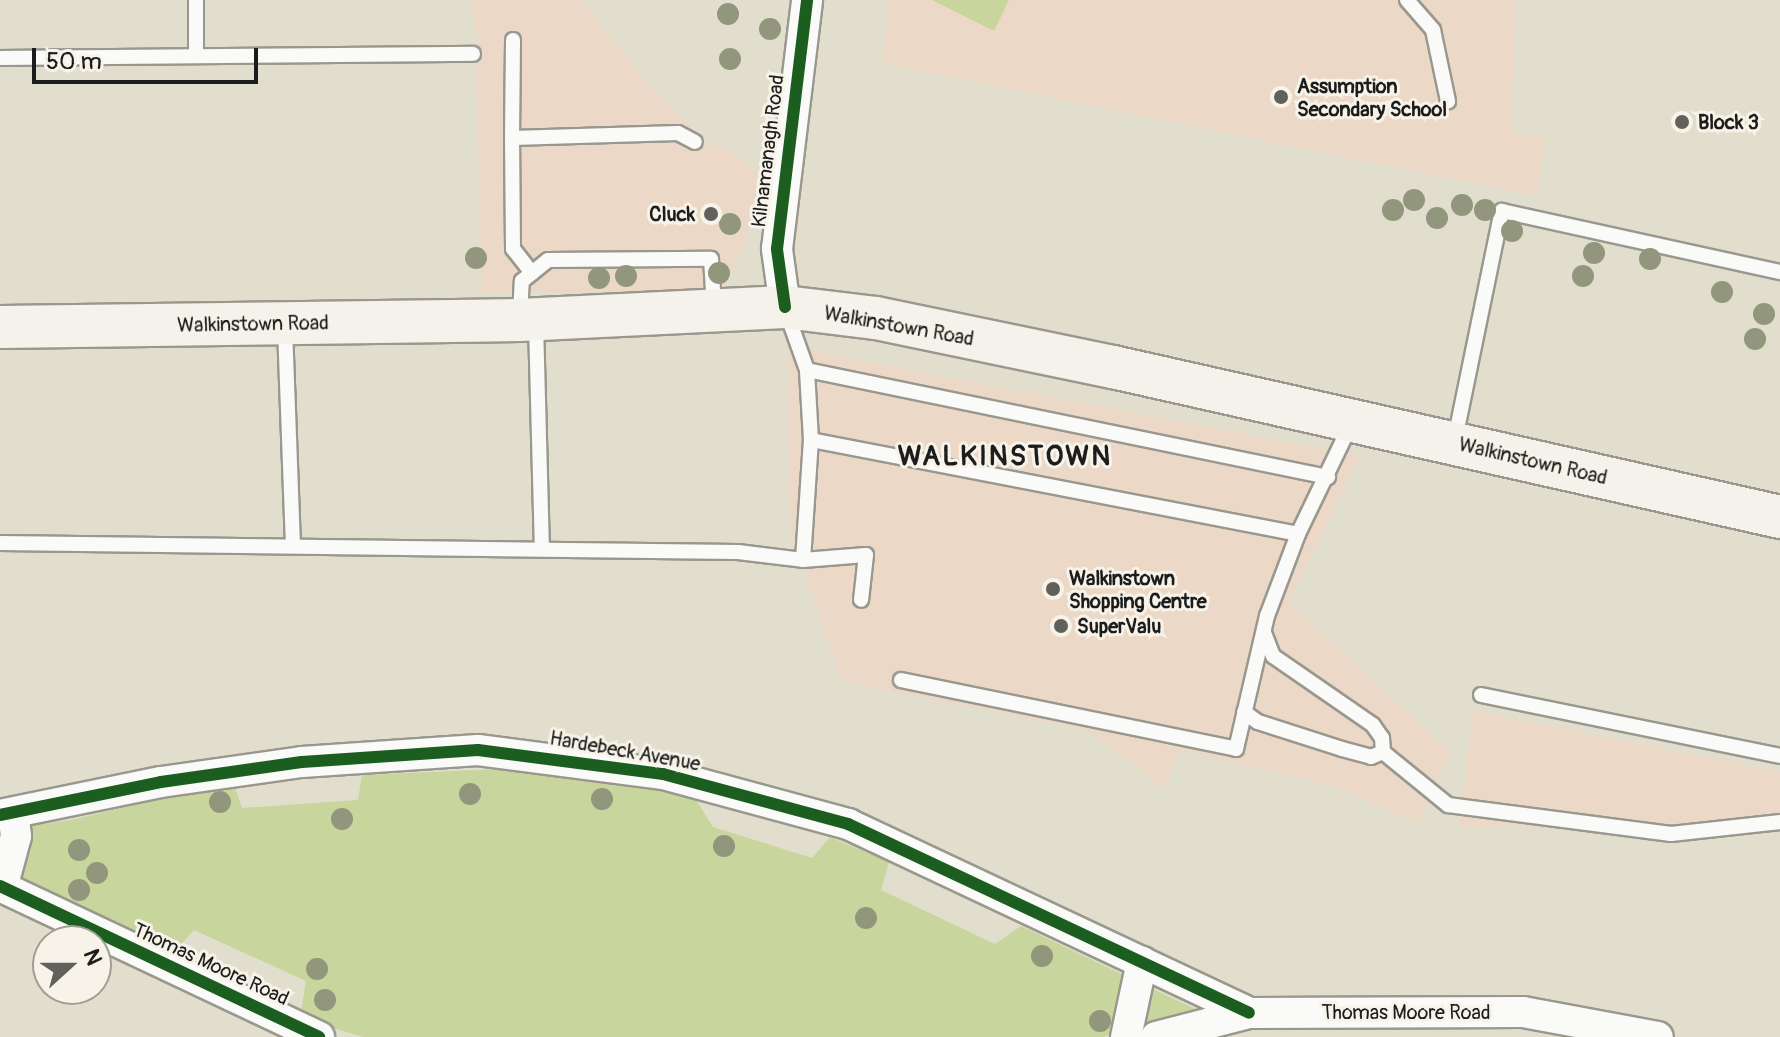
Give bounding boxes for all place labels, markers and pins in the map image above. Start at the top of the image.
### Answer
place label: Assumption Secondary School [1297,74,1447,121]
marker: Assumption Secondary School [1272,88,1290,106]
place label: Block 3 [1698,110,1759,134]
marker: Block 3 [1673,113,1691,131]
place label: Cluck [649,202,695,226]
marker: Cluck [702,205,720,223]
place label: Walkinstown Shopping Centre [1069,566,1207,613]
marker: Walkinstown Shopping Centre [1044,580,1062,598]
place label: SuperValu [1077,614,1161,638]
marker: SuperValu [1052,617,1070,635]

